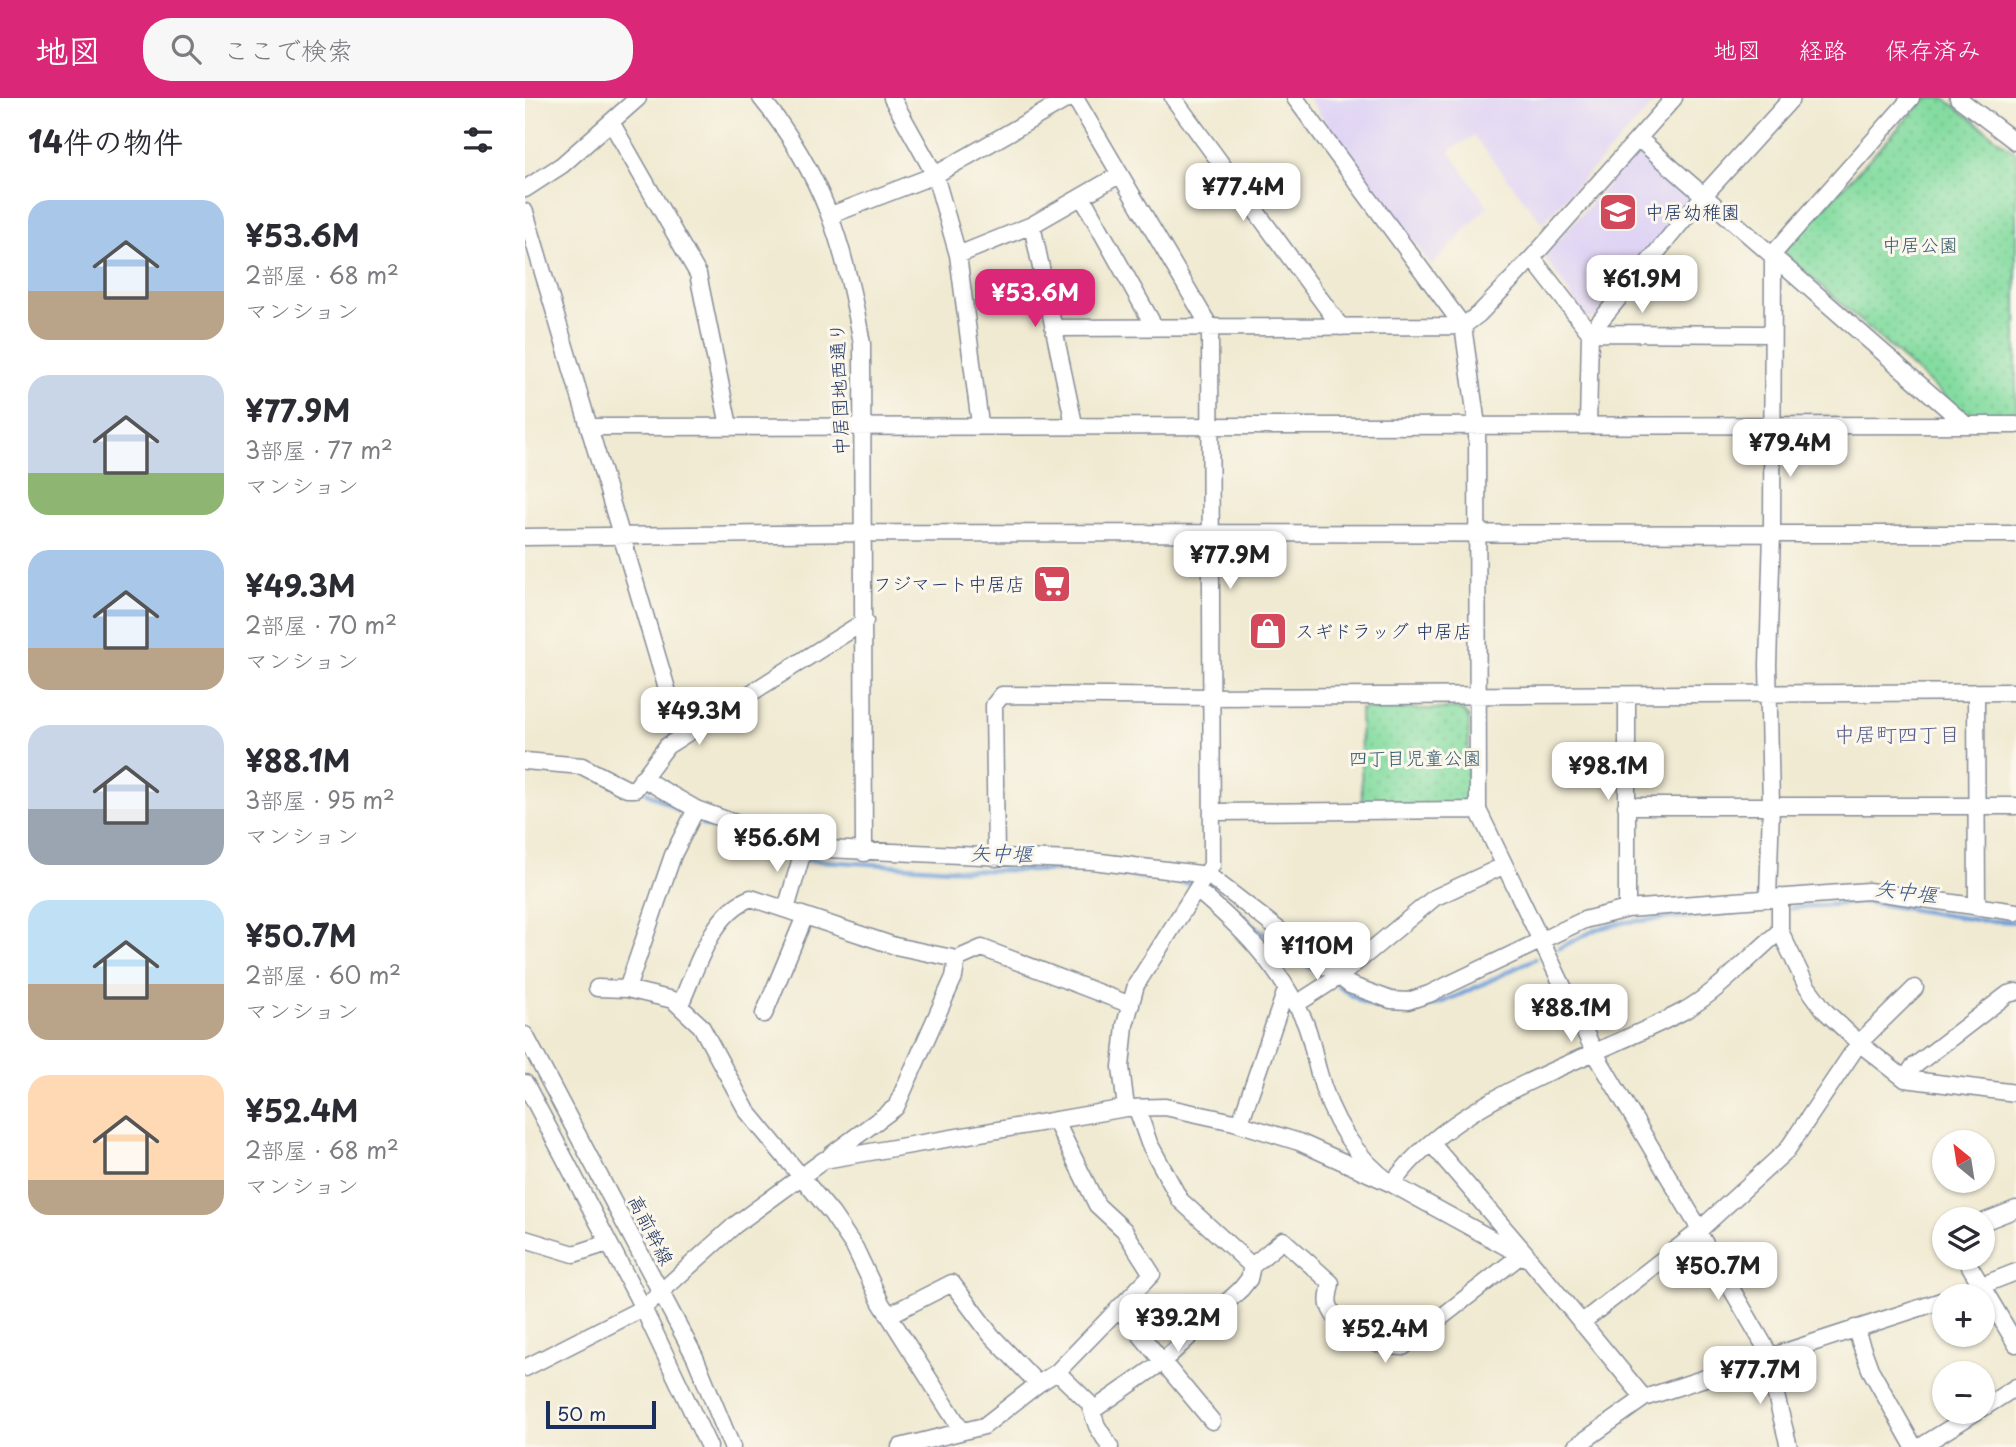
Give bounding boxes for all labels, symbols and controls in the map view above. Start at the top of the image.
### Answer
search box [143,18,633,81]
text: 地図 [35,24,101,74]
icon: search [167,30,205,68]
text: ここで検索 [223,30,353,69]
text: 地図 [1713,31,1761,67]
text: 経路 [1799,31,1847,67]
text: 保存済み [1885,31,1981,67]
text: 14件の物件 [28,118,183,163]
icon: filters [459,121,497,159]
pin: ¥77.4M [1186,164,1300,223]
text: ¥77.4M [1201,168,1285,203]
school or university icon: 中居幼稚園 [1597,191,1639,233]
place label: 中居幼稚園 [1645,197,1740,225]
text: ¥53.6M [245,212,360,257]
icon: home [84,228,168,312]
park label: 中居公園 [1882,230,1958,258]
pin: ¥61.9M [1585,256,1699,315]
text: 2部屋 · 68 m² [245,257,399,292]
text: ¥61.9M [1603,260,1681,295]
pin: ¥53.6M [978,270,1092,329]
text: ¥53.6M [991,274,1079,309]
text: マンション [245,292,359,327]
street label: 中居団地西通り [822,322,854,456]
text: ¥77.9M [245,387,350,432]
icon: home [84,403,168,487]
pin: ¥79.4M [1733,420,1847,479]
text: ¥79.4M [1749,424,1831,459]
text: 3部屋 · 77 m² [245,432,393,467]
text: マンション [245,467,359,502]
pin: ¥77.9M [1173,532,1287,591]
text: ¥77.9M [1190,536,1270,571]
text: ¥49.3M [245,562,356,607]
supermarket icon: フジマート中居店 [1031,563,1073,605]
place label: フジマート中居店 [873,569,1025,597]
icon: home [84,578,168,662]
text: 2部屋 · 70 m² [245,607,397,642]
shop icon: スギドラッグ 中居店 [1247,610,1289,652]
place label: スギドラッグ 中居店 [1295,616,1472,644]
text: マンション [245,642,359,677]
pin: ¥49.3M [642,688,756,747]
text: ¥49.3M [657,692,741,727]
district label: 中居町四丁目 [1834,717,1960,749]
text: ¥88.1M [245,737,350,782]
pin: ¥98.1M [1551,742,1665,802]
park label: 四丁目児童公園 [1348,743,1482,771]
text: ¥98.1M [1568,747,1648,782]
icon: home [84,753,168,837]
text: 3部屋 · 95 m² [245,782,395,817]
pin: ¥56.6M [720,814,834,874]
text: マンション [245,817,359,852]
text: ¥56.6M [733,819,821,854]
water label: 矢中堰 [969,835,1035,869]
water label: 矢中堰 [1873,870,1941,910]
text: ¥50.7M [245,912,357,957]
pin: ¥110M [1268,922,1366,982]
text: ¥110M [1280,927,1354,962]
icon: home [84,928,168,1012]
text: 2部屋 · 60 m² [245,957,401,992]
pin: ¥88.1M [1514,984,1628,1044]
text: ¥88.1M [1531,989,1611,1024]
text: マンション [245,992,359,1027]
text: ¥52.4M [245,1087,358,1132]
icon: home [84,1103,168,1187]
north arrow [1932,1130,1995,1194]
map controls [1932,1130,1995,1424]
text: 2部屋 · 68 m² [245,1132,399,1167]
text: マンション [245,1167,359,1202]
street label: 高前幹線 [622,1189,682,1270]
button: layers [1932,1207,1995,1270]
pin: ¥50.7M [1661,1242,1775,1302]
text: ¥50.7M [1675,1247,1761,1282]
button: + [1932,1284,1995,1347]
pin: ¥39.2M [1121,1294,1235,1354]
text: ¥39.2M [1135,1299,1221,1334]
pin: ¥52.4M [1328,1306,1442,1365]
text: ¥52.4M [1342,1310,1428,1345]
pin: ¥77.7M [1703,1346,1817,1406]
text: ¥77.7M [1719,1351,1801,1386]
button: − [1932,1361,1995,1424]
scale bar [546,1398,656,1430]
text: 50 m [557,1399,606,1427]

